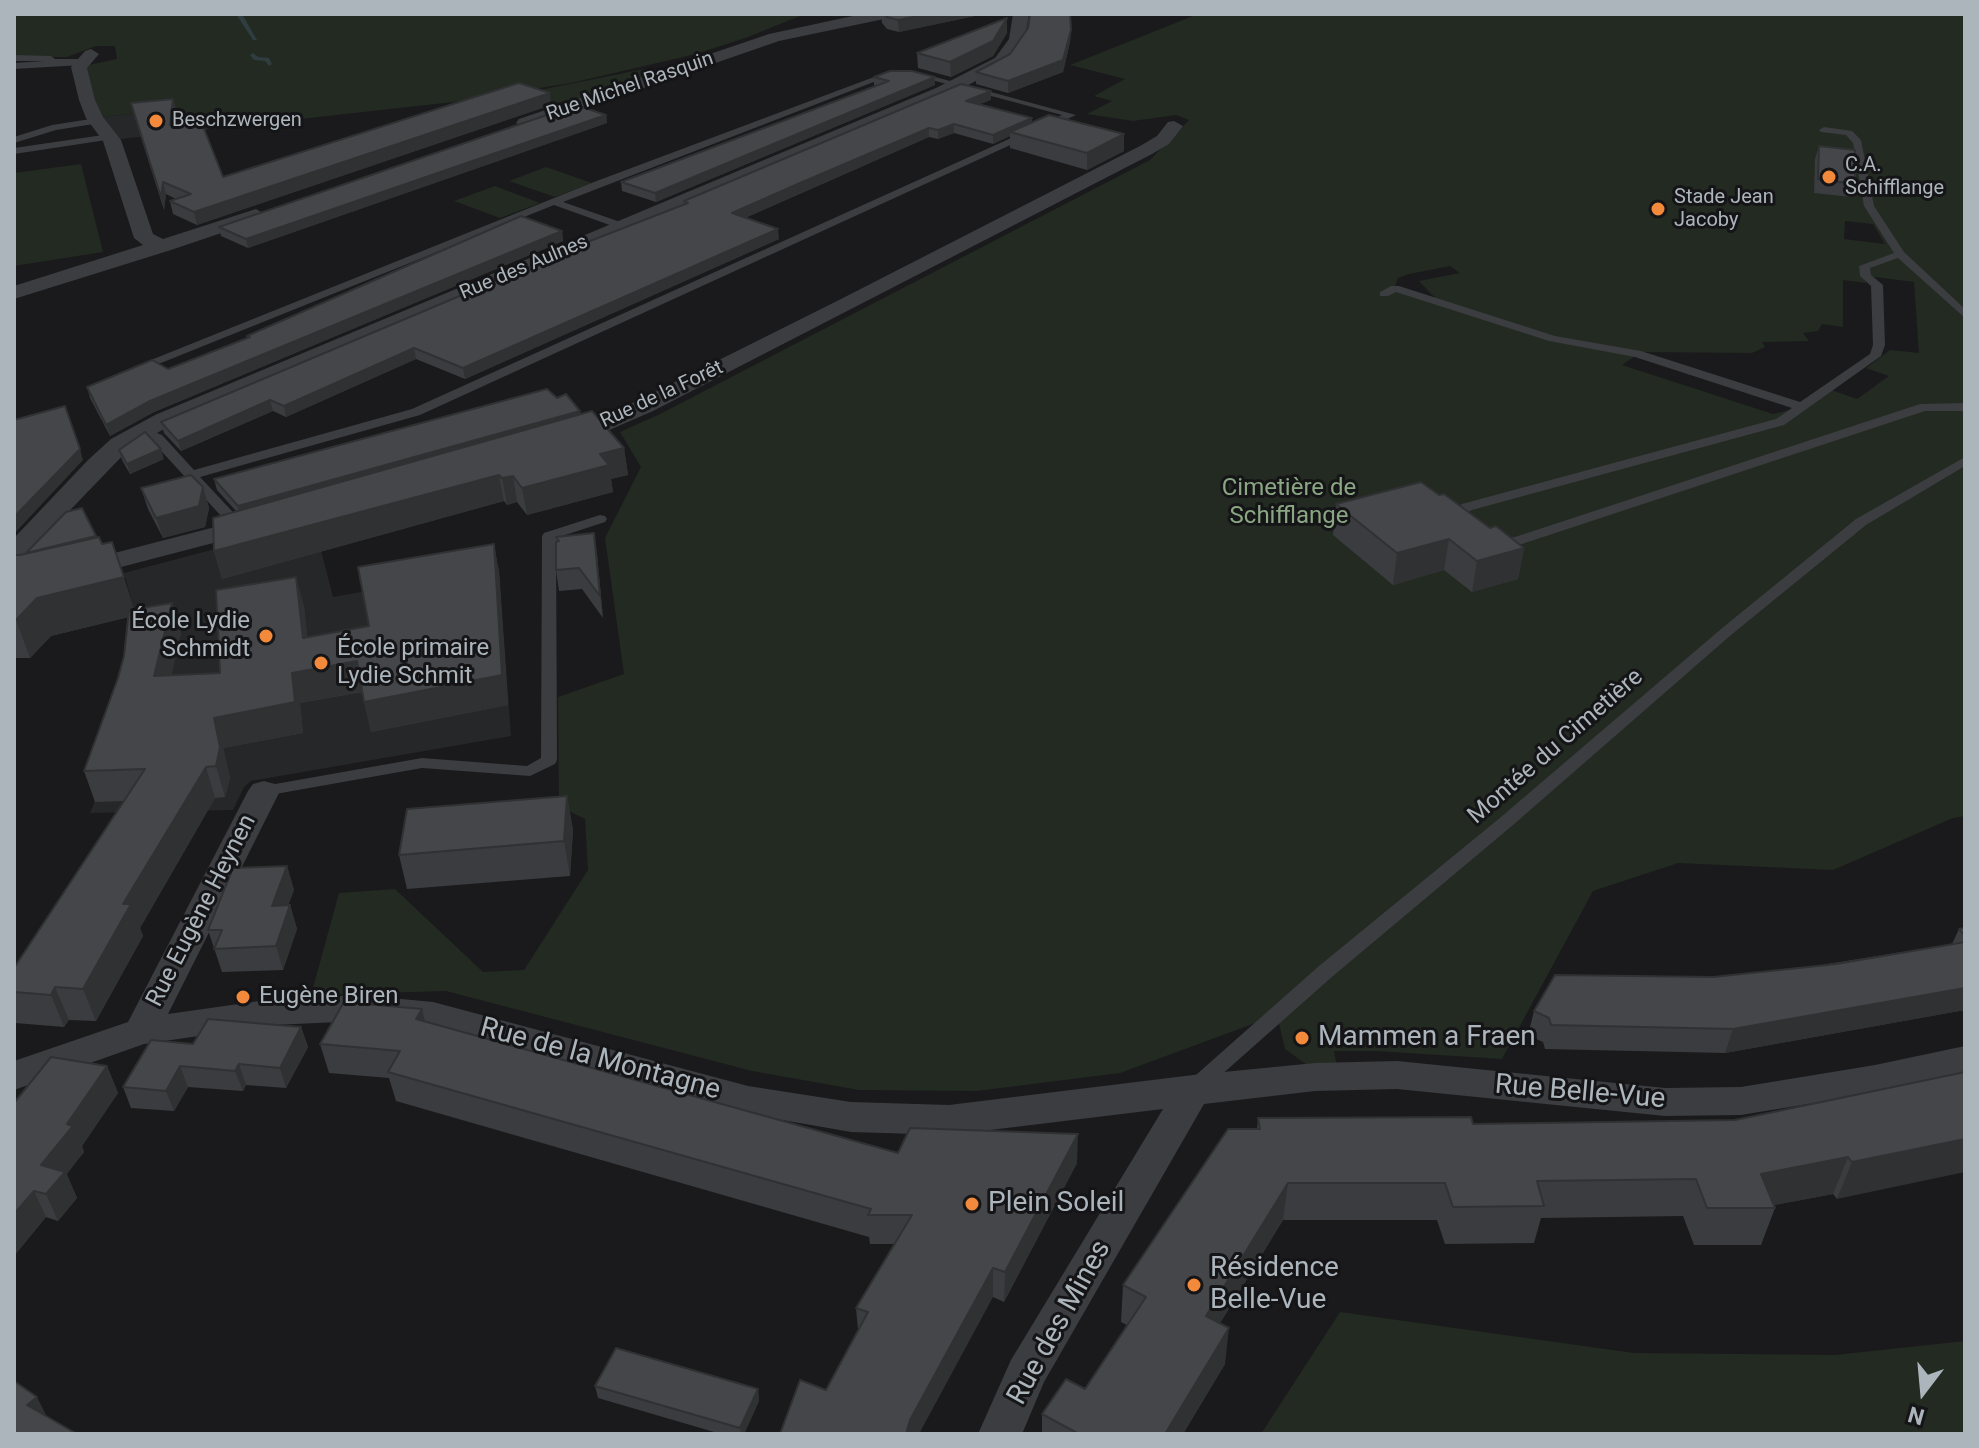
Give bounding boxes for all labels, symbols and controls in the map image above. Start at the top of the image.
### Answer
street label: Rue Michel Rasquin [543,47,717,127]
place label: Beschzwergen [172,109,302,133]
marker: Beschzwergen [147,112,165,130]
place label: C.A. Schifflange [1845,154,1944,201]
marker: C.A. Schifflange [1820,168,1838,186]
place label: Stade Jean Jacoby [1674,186,1774,233]
marker: Stade Jean Jacoby [1649,200,1667,218]
street label: Rue des Aulnes [456,230,592,306]
street label: Rue de la Forêt [597,356,727,434]
park label: Cimetière de Schifflange [1222,475,1356,531]
place label: École Lydie Schmidt [131,608,250,664]
marker: École Lydie Schmidt [257,627,275,645]
place label: École primaire Lydie Schmit [337,635,489,691]
marker: École primaire Lydie Schmit [312,654,330,672]
street label: Montée du Cimetière [1463,663,1649,831]
street label: Rue Eugène Heynen [141,810,263,1012]
place label: Eugène Biren [259,983,398,1011]
marker: Eugène Biren [234,988,252,1006]
street label: Rue de la Montagne [476,1012,724,1108]
place label: Mammen a Fraen [1318,1021,1536,1055]
marker: Mammen a Fraen [1293,1029,1311,1047]
street label: Rue Belle-Vue [1494,1069,1666,1117]
place label: Plein Soleil [988,1187,1124,1221]
marker: Plein Soleil [963,1195,981,1213]
street label: Rue des Mines [1001,1235,1119,1411]
place label: Résidence Belle-Vue [1210,1252,1339,1318]
marker: Résidence Belle-Vue [1185,1276,1203,1294]
north arrow [1883,1352,1963,1432]
text: N [1905,1401,1927,1430]

